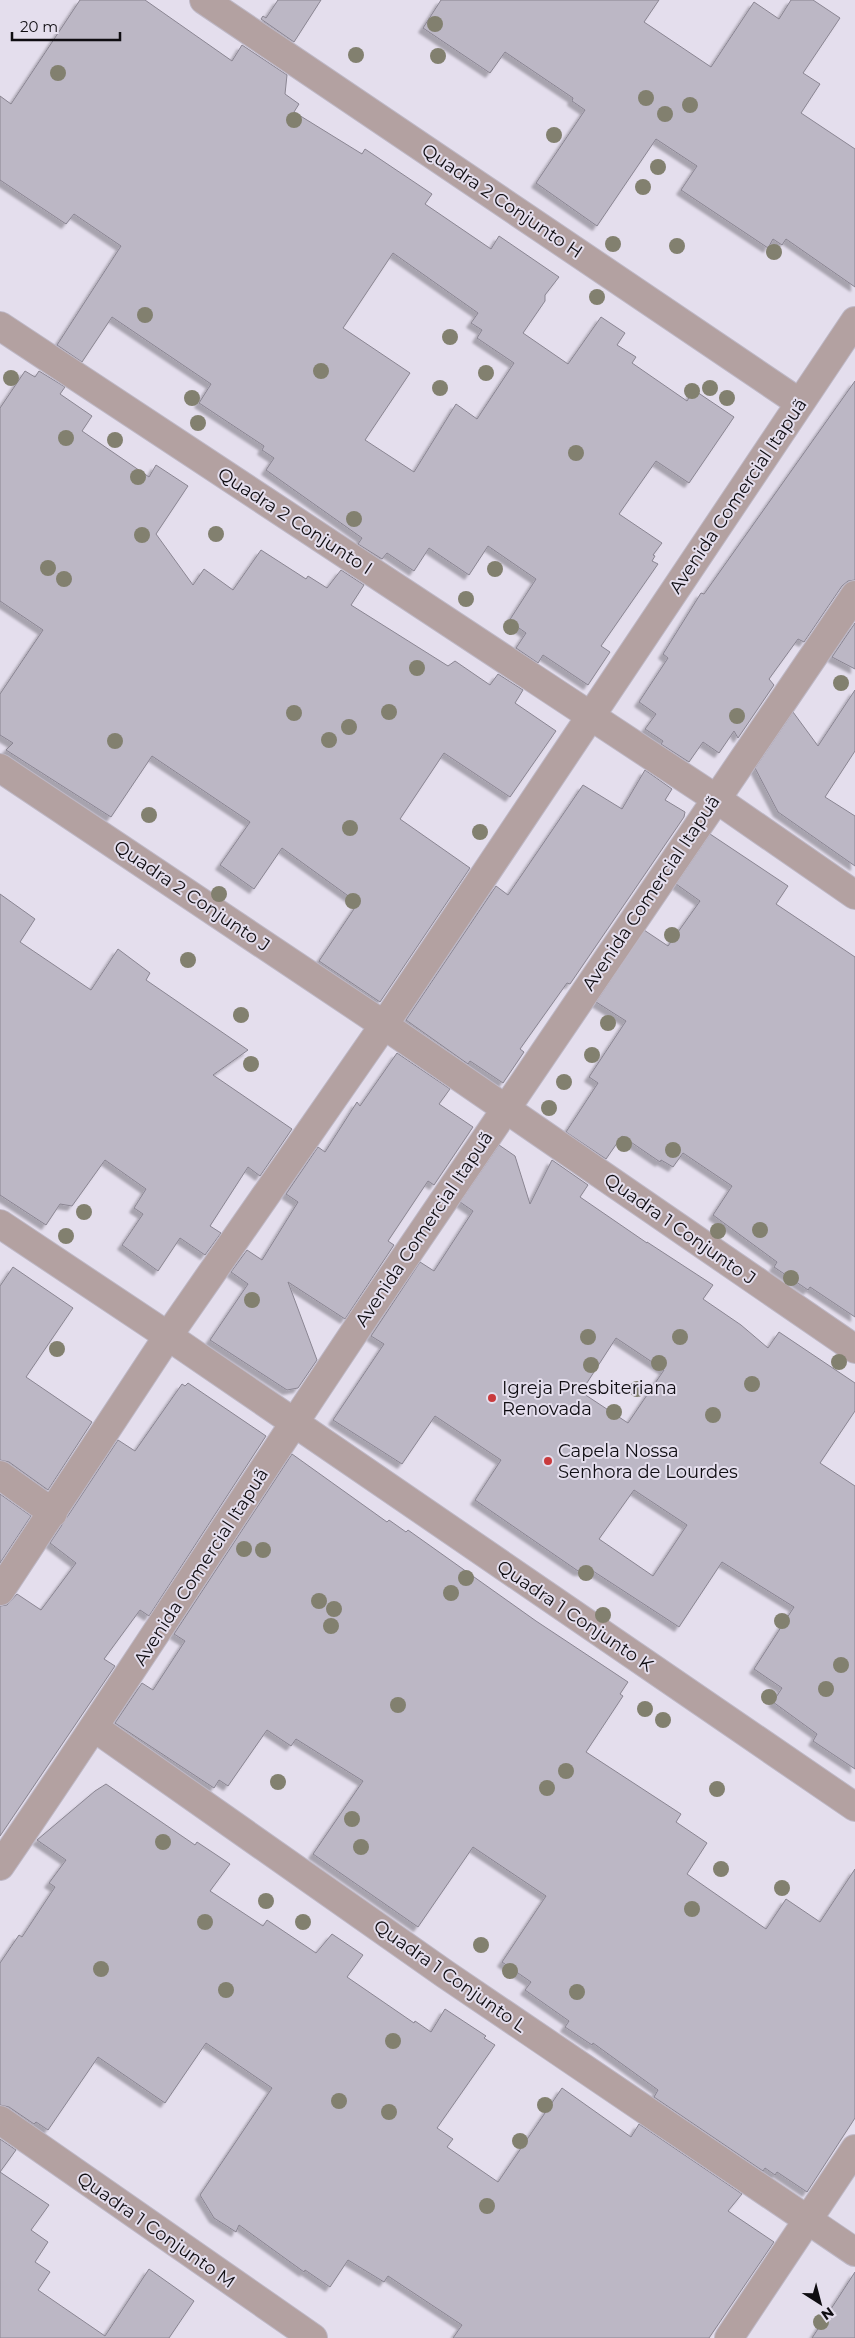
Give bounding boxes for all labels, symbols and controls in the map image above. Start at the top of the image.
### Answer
scale bar [12,10,120,42]
text: 20 m [20,17,58,36]
street label: Quadra 2 Conjunto H [417,139,587,263]
street label: Avenida Comercial Itapuã [664,394,812,598]
street label: Quadra 2 Conjunto I [213,463,377,579]
street label: Avenida Comercial Itapuã [577,791,725,995]
street label: Quadra 2 Conjunto J [110,835,274,957]
street label: Avenida Comercial Itapuã [350,1127,498,1331]
street label: Quadra 1 Conjunto J [600,1168,760,1290]
place label: Igreja Presbiteriana Renovada [502,1377,677,1420]
marker: Igreja Presbiteriana Renovada [486,1392,498,1404]
place label: Capela Nossa Senhora de Lourdes [558,1440,738,1483]
marker: Capela Nossa Senhora de Lourdes [542,1455,554,1467]
street label: Avenida Comercial Itapuã [129,1464,273,1670]
street label: Quadra 1 Conjunto K [493,1555,658,1677]
street label: Quadra 1 Conjunto L [369,1915,531,2037]
street label: Quadra 1 Conjunto M [73,2167,239,2293]
north arrow [795,2278,845,2328]
text: N [818,2303,838,2324]

